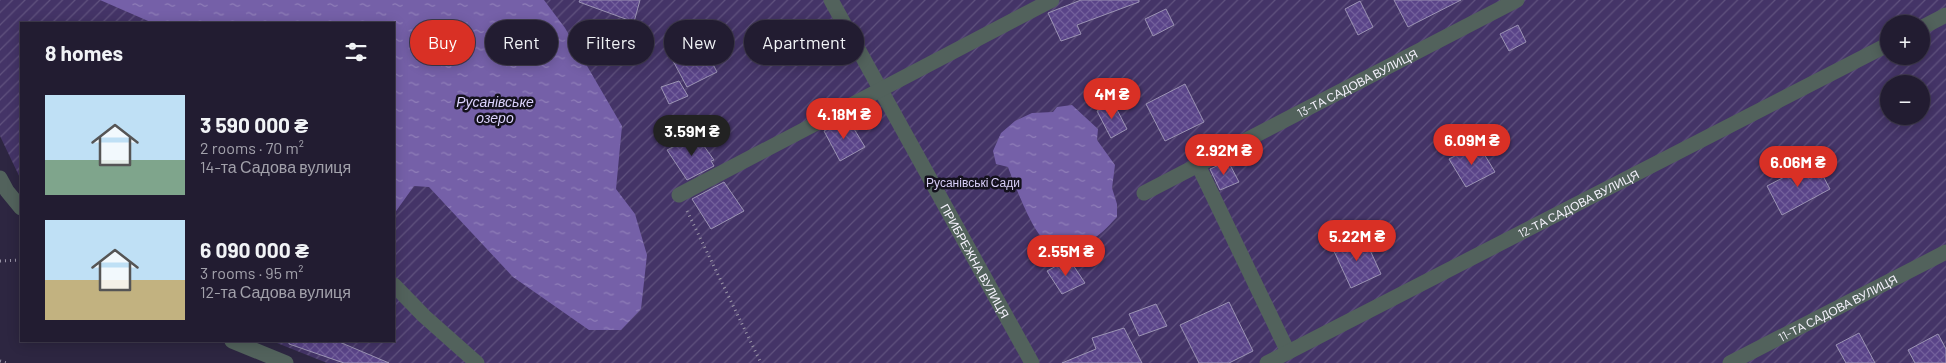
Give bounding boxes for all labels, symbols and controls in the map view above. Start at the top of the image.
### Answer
map controls [1880,15,1930,125]
button: + [1880,15,1930,65]
chip: Buy [410,20,475,65]
chip: Rent [485,20,558,65]
chip: Filters [568,20,654,65]
chip: New [664,20,734,65]
chip: Apartment [744,20,864,65]
icon: filters [342,38,370,66]
text: 8 homes [45,40,123,65]
street label: 13-ТА САДОВА ВУЛИЦЯ [1295,46,1420,120]
button: − [1880,75,1930,125]
pin: 4M ₴ [1082,78,1142,120]
text: 4M ₴ [1095,84,1130,103]
water label: Русанівське озеро [456,93,534,126]
pin: 4.18M ₴ [798,98,890,140]
text: 4.18M ₴ [817,104,871,123]
text: 3 590 000 ₴ [200,112,308,137]
pin: 3.59M ₴ [646,114,738,157]
icon: home [85,115,145,175]
text: 3.59M ₴ [664,121,720,140]
pin: 6.09M ₴ [1426,124,1518,166]
text: 6.09M ₴ [1444,130,1500,149]
pin: 2.92M ₴ [1178,134,1270,176]
text: 2 rooms · 70 m² [200,138,304,157]
text: 2.92M ₴ [1196,140,1252,159]
pin: 6.06M ₴ [1752,146,1844,188]
text: 6.06M ₴ [1770,152,1826,171]
text: 14-та Садова вулиця [200,157,351,176]
street label: 12-ТА САДОВА ВУЛИЦЯ [1516,166,1641,240]
park label: Русанівські Сади [926,175,1020,190]
street label: ПРИБРЕЖНА ВУЛИЦЯ [938,201,1013,320]
pin: 5.22M ₴ [1311,220,1403,262]
text: 5.22M ₴ [1329,226,1385,245]
pin: 2.55M ₴ [1020,234,1112,277]
text: 6 090 000 ₴ [200,237,309,262]
icon: home [85,240,145,300]
text: 2.55M ₴ [1038,241,1094,260]
text: 3 rooms · 95 m² [200,263,304,282]
street label: 11-ТА САДОВА ВУЛИЦЯ [1776,271,1899,344]
text: 12-та Садова вулиця [200,282,351,301]

